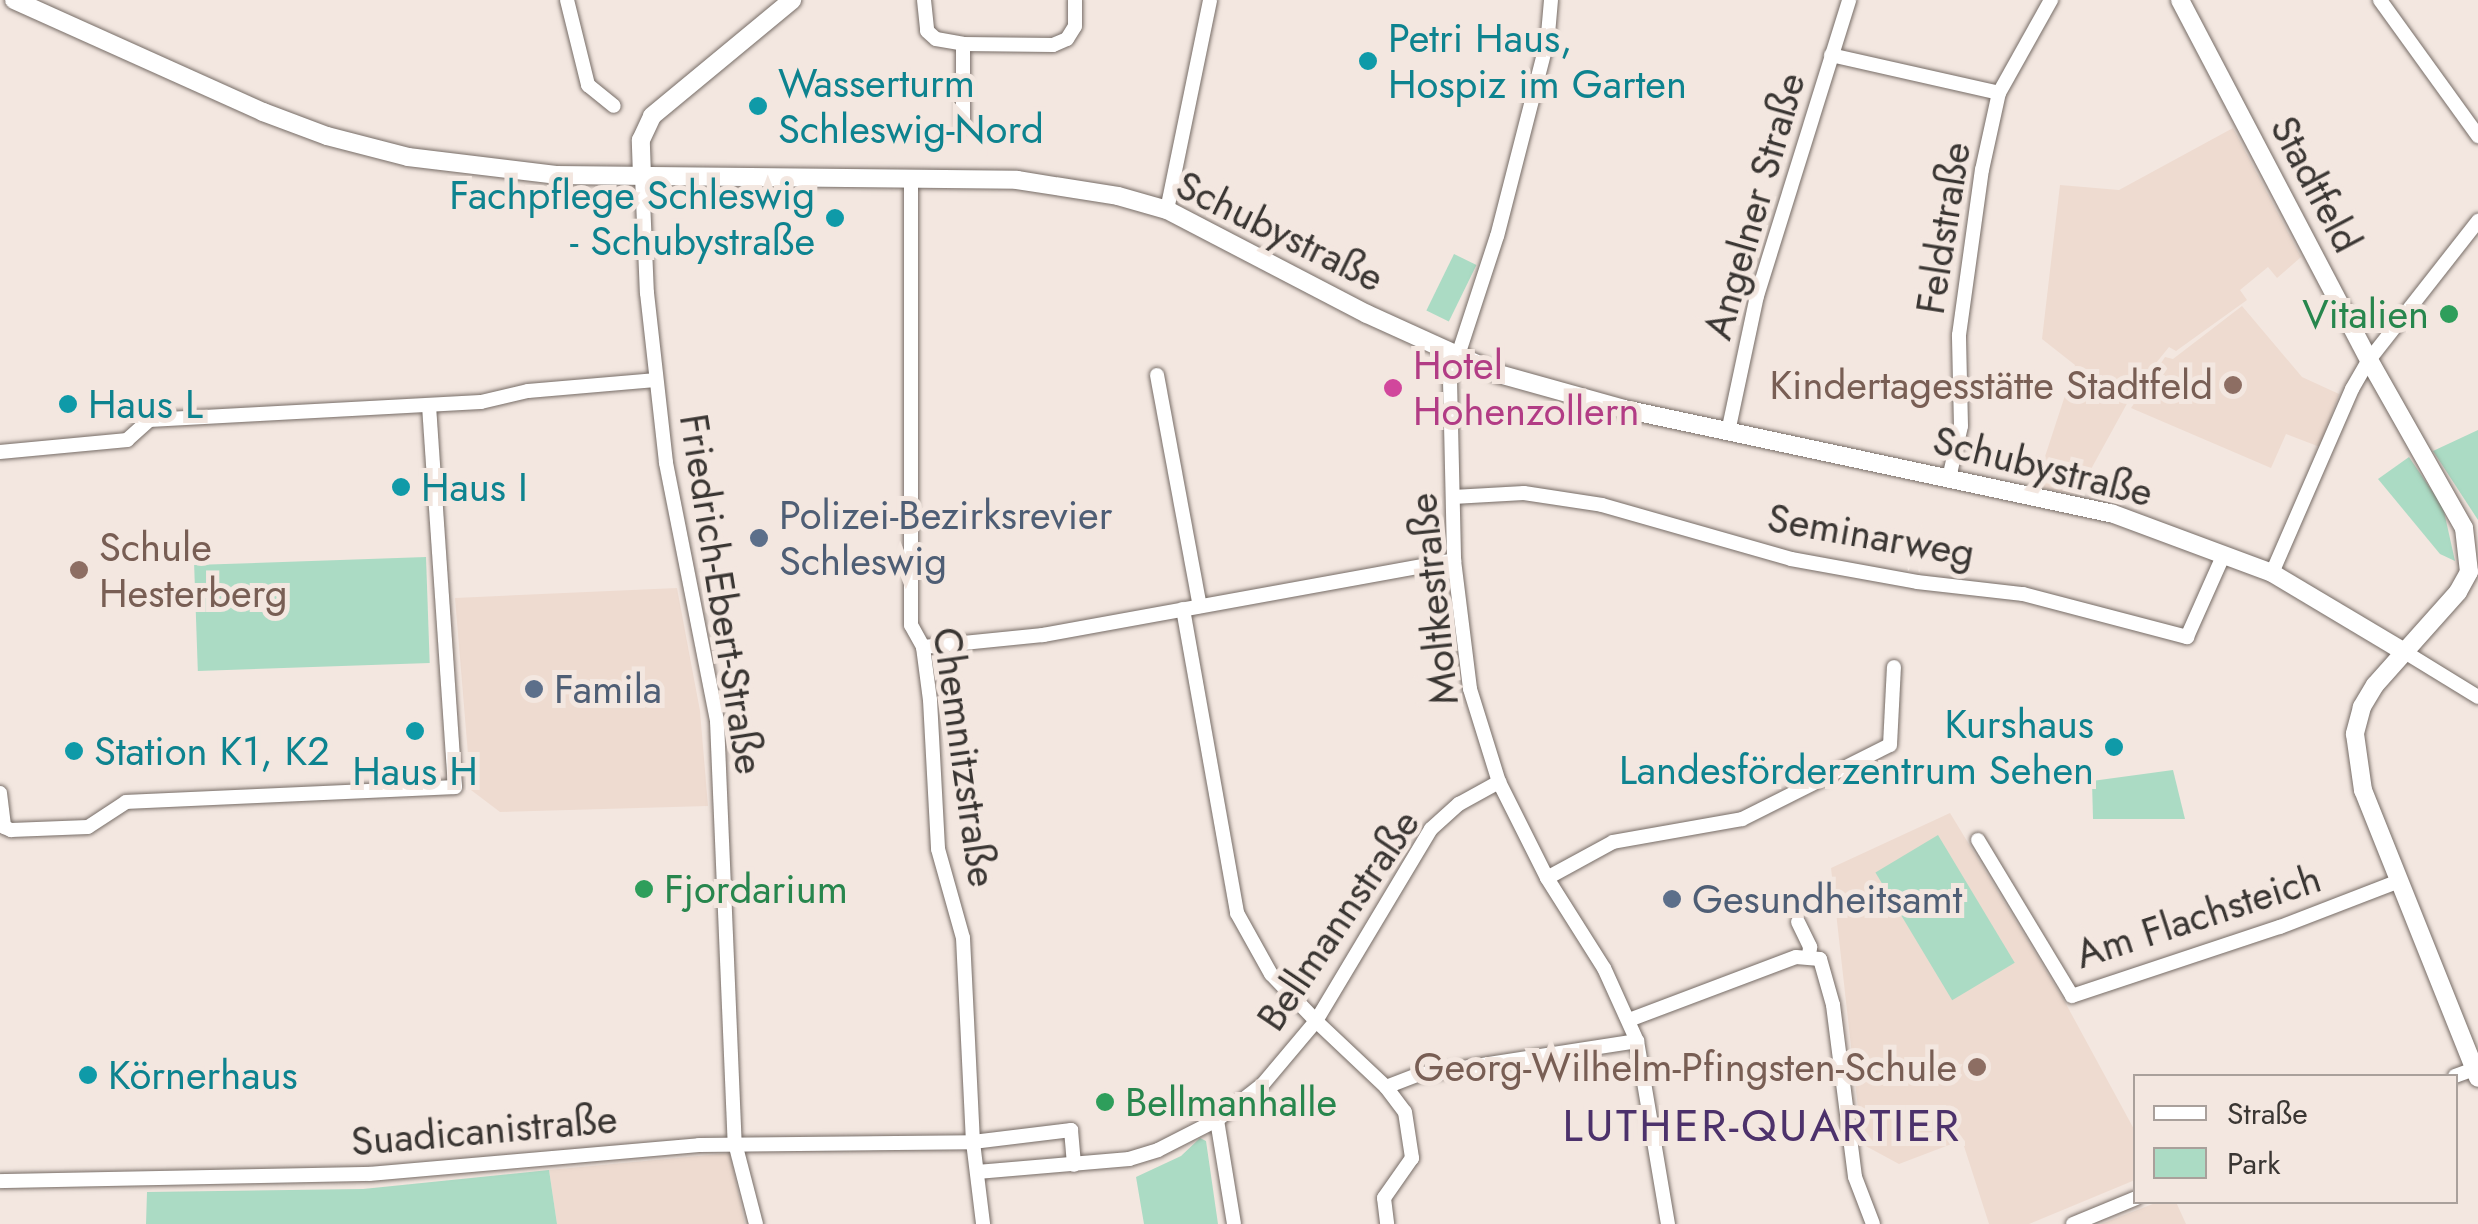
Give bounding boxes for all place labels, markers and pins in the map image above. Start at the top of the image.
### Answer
place label: Petri Haus, Hospiz im Garten [1388,14,1687,108]
marker: Petri Haus, Hospiz im Garten [1357,50,1379,72]
place label: Wasserturm Schleswig-Nord [778,59,1044,153]
marker: Wasserturm Schleswig-Nord [747,95,769,117]
place label: Fachpflege Schleswig - Schubystraße [449,171,815,265]
marker: Fachpflege Schleswig - Schubystraße [824,207,846,229]
place label: Vitalien [2302,290,2429,338]
marker: Vitalien [2438,303,2460,325]
place label: Hotel Hohenzollern [1413,341,1639,435]
place label: Kindertagesstätte Stadtfeld [1769,361,2213,409]
marker: Kindertagesstätte Stadtfeld [2222,374,2244,396]
marker: Hotel Hohenzollern [1382,377,1404,399]
place label: Haus L [88,380,203,428]
marker: Haus L [57,393,79,415]
place label: Haus I [421,463,528,511]
marker: Haus I [390,476,412,498]
place label: Polizei-Bezirksrevier Schleswig [779,491,1112,585]
place label: Schule Hesterberg [99,523,288,617]
marker: Polizei-Bezirksrevier Schleswig [748,527,770,549]
marker: Schule Hesterberg [68,559,90,581]
place label: Famila [554,665,662,713]
marker: Famila [523,678,545,700]
place label: Kurshaus Landesförderzentrum Sehen [1619,700,2094,794]
marker: Haus H [404,720,426,742]
place label: Station K1, K2 [94,727,330,775]
marker: Kurshaus Landesförderzentrum Sehen [2103,736,2125,758]
marker: Station K1, K2 [63,740,85,762]
place label: Haus H [352,747,478,795]
place label: Fjordarium [664,865,848,913]
place label: Gesundheitsamt [1692,875,1962,923]
marker: Fjordarium [633,878,655,900]
marker: Gesundheitsamt [1661,888,1683,910]
place label: Georg-Wilhelm-Pfingsten-Schule [1414,1043,1957,1091]
place label: Körnerhaus [108,1051,298,1099]
marker: Georg-Wilhelm-Pfingsten-Schule [1966,1056,1988,1078]
marker: Körnerhaus [77,1064,99,1086]
place label: Bellmanhalle [1125,1078,1337,1126]
marker: Bellmanhalle [1094,1091,1116,1113]

